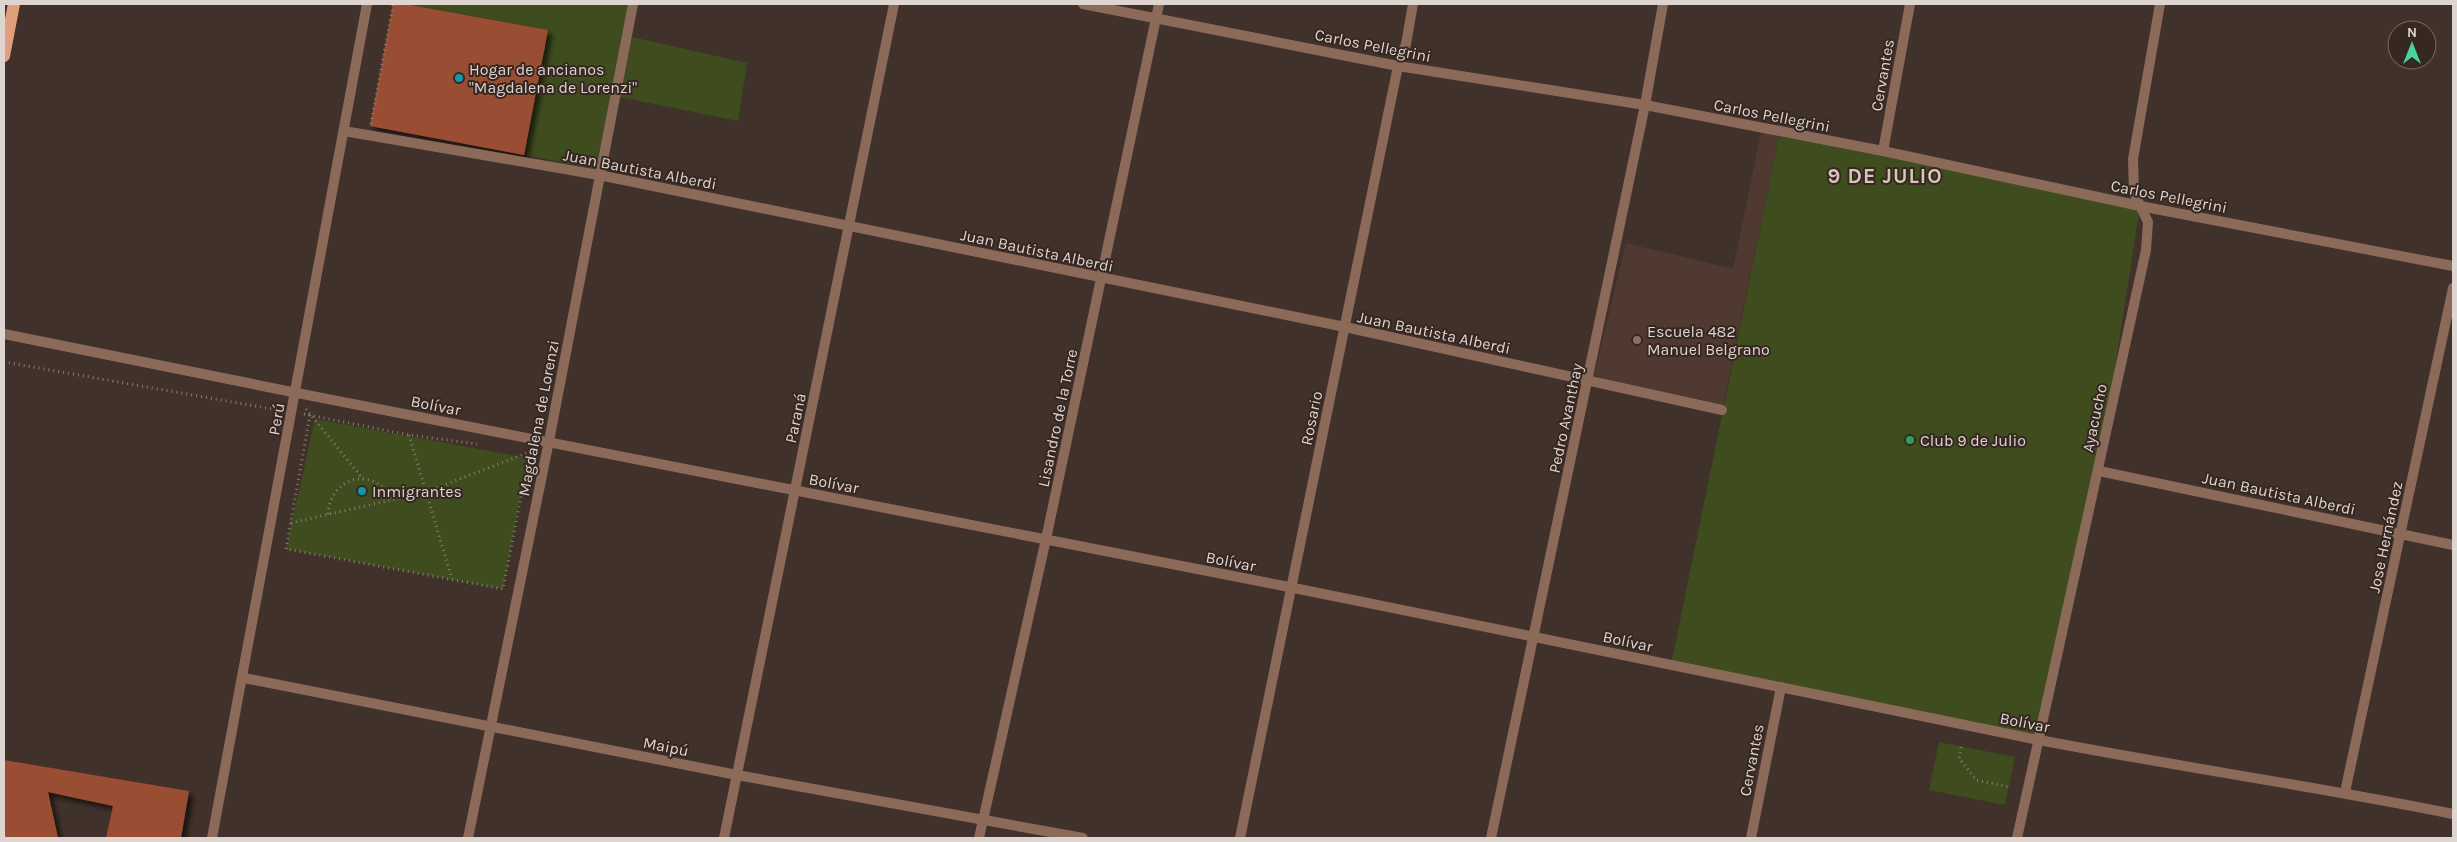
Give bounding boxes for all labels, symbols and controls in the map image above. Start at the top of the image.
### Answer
north arrow [2387,20,2437,70]
text: N [2407,24,2417,41]
street label: Carlos Pellegrini [1313,25,1433,66]
street label: Cervantes [1867,38,1898,113]
place label: Hogar de ancianos "Magdalena de Lorenzi" [469,60,637,97]
marker: Hogar de ancianos "Magdalena de Lorenzi" [453,72,465,84]
street label: Carlos Pellegrini [1712,95,1832,136]
street label: Juan Bautista Alberdi [561,145,718,194]
district label: 9 DE JULIO [1827,164,1943,188]
street label: Carlos Pellegrini [2109,176,2229,217]
street label: Juan Bautista Alberdi [959,225,1115,276]
street label: Juan Bautista Alberdi [1356,307,1512,358]
place label: Escuela 482 Manuel Belgrano [1647,322,1770,359]
marker: Escuela 482 Manuel Belgrano [1631,334,1643,346]
street label: Magdalena de Lorenzi [514,339,563,498]
street label: Lisandro de la Torre [1034,347,1081,489]
street label: Pedro Avanthay [1545,361,1587,475]
street label: Ayacucho [2078,382,2111,454]
street label: Rosario [1296,389,1327,447]
street label: Bolívar [409,391,463,420]
street label: Paraná [781,391,810,445]
street label: Perú [264,401,289,437]
place label: Club 9 de Julio [1920,431,2026,450]
marker: Club 9 de Julio [1904,434,1916,446]
street label: Juan Bautista Alberdi [2201,468,2357,519]
street label: Bolívar [807,469,861,498]
street label: Jose Hernández [2364,480,2407,595]
place label: Inmigrantes [372,482,462,501]
marker: Inmigrantes [356,485,368,497]
street label: Bolívar [1204,547,1258,576]
street label: Bolívar [1601,627,1655,656]
street label: Bolívar [1998,708,2052,737]
street label: Cervantes [1735,722,1768,798]
street label: Maipú [641,733,690,760]

